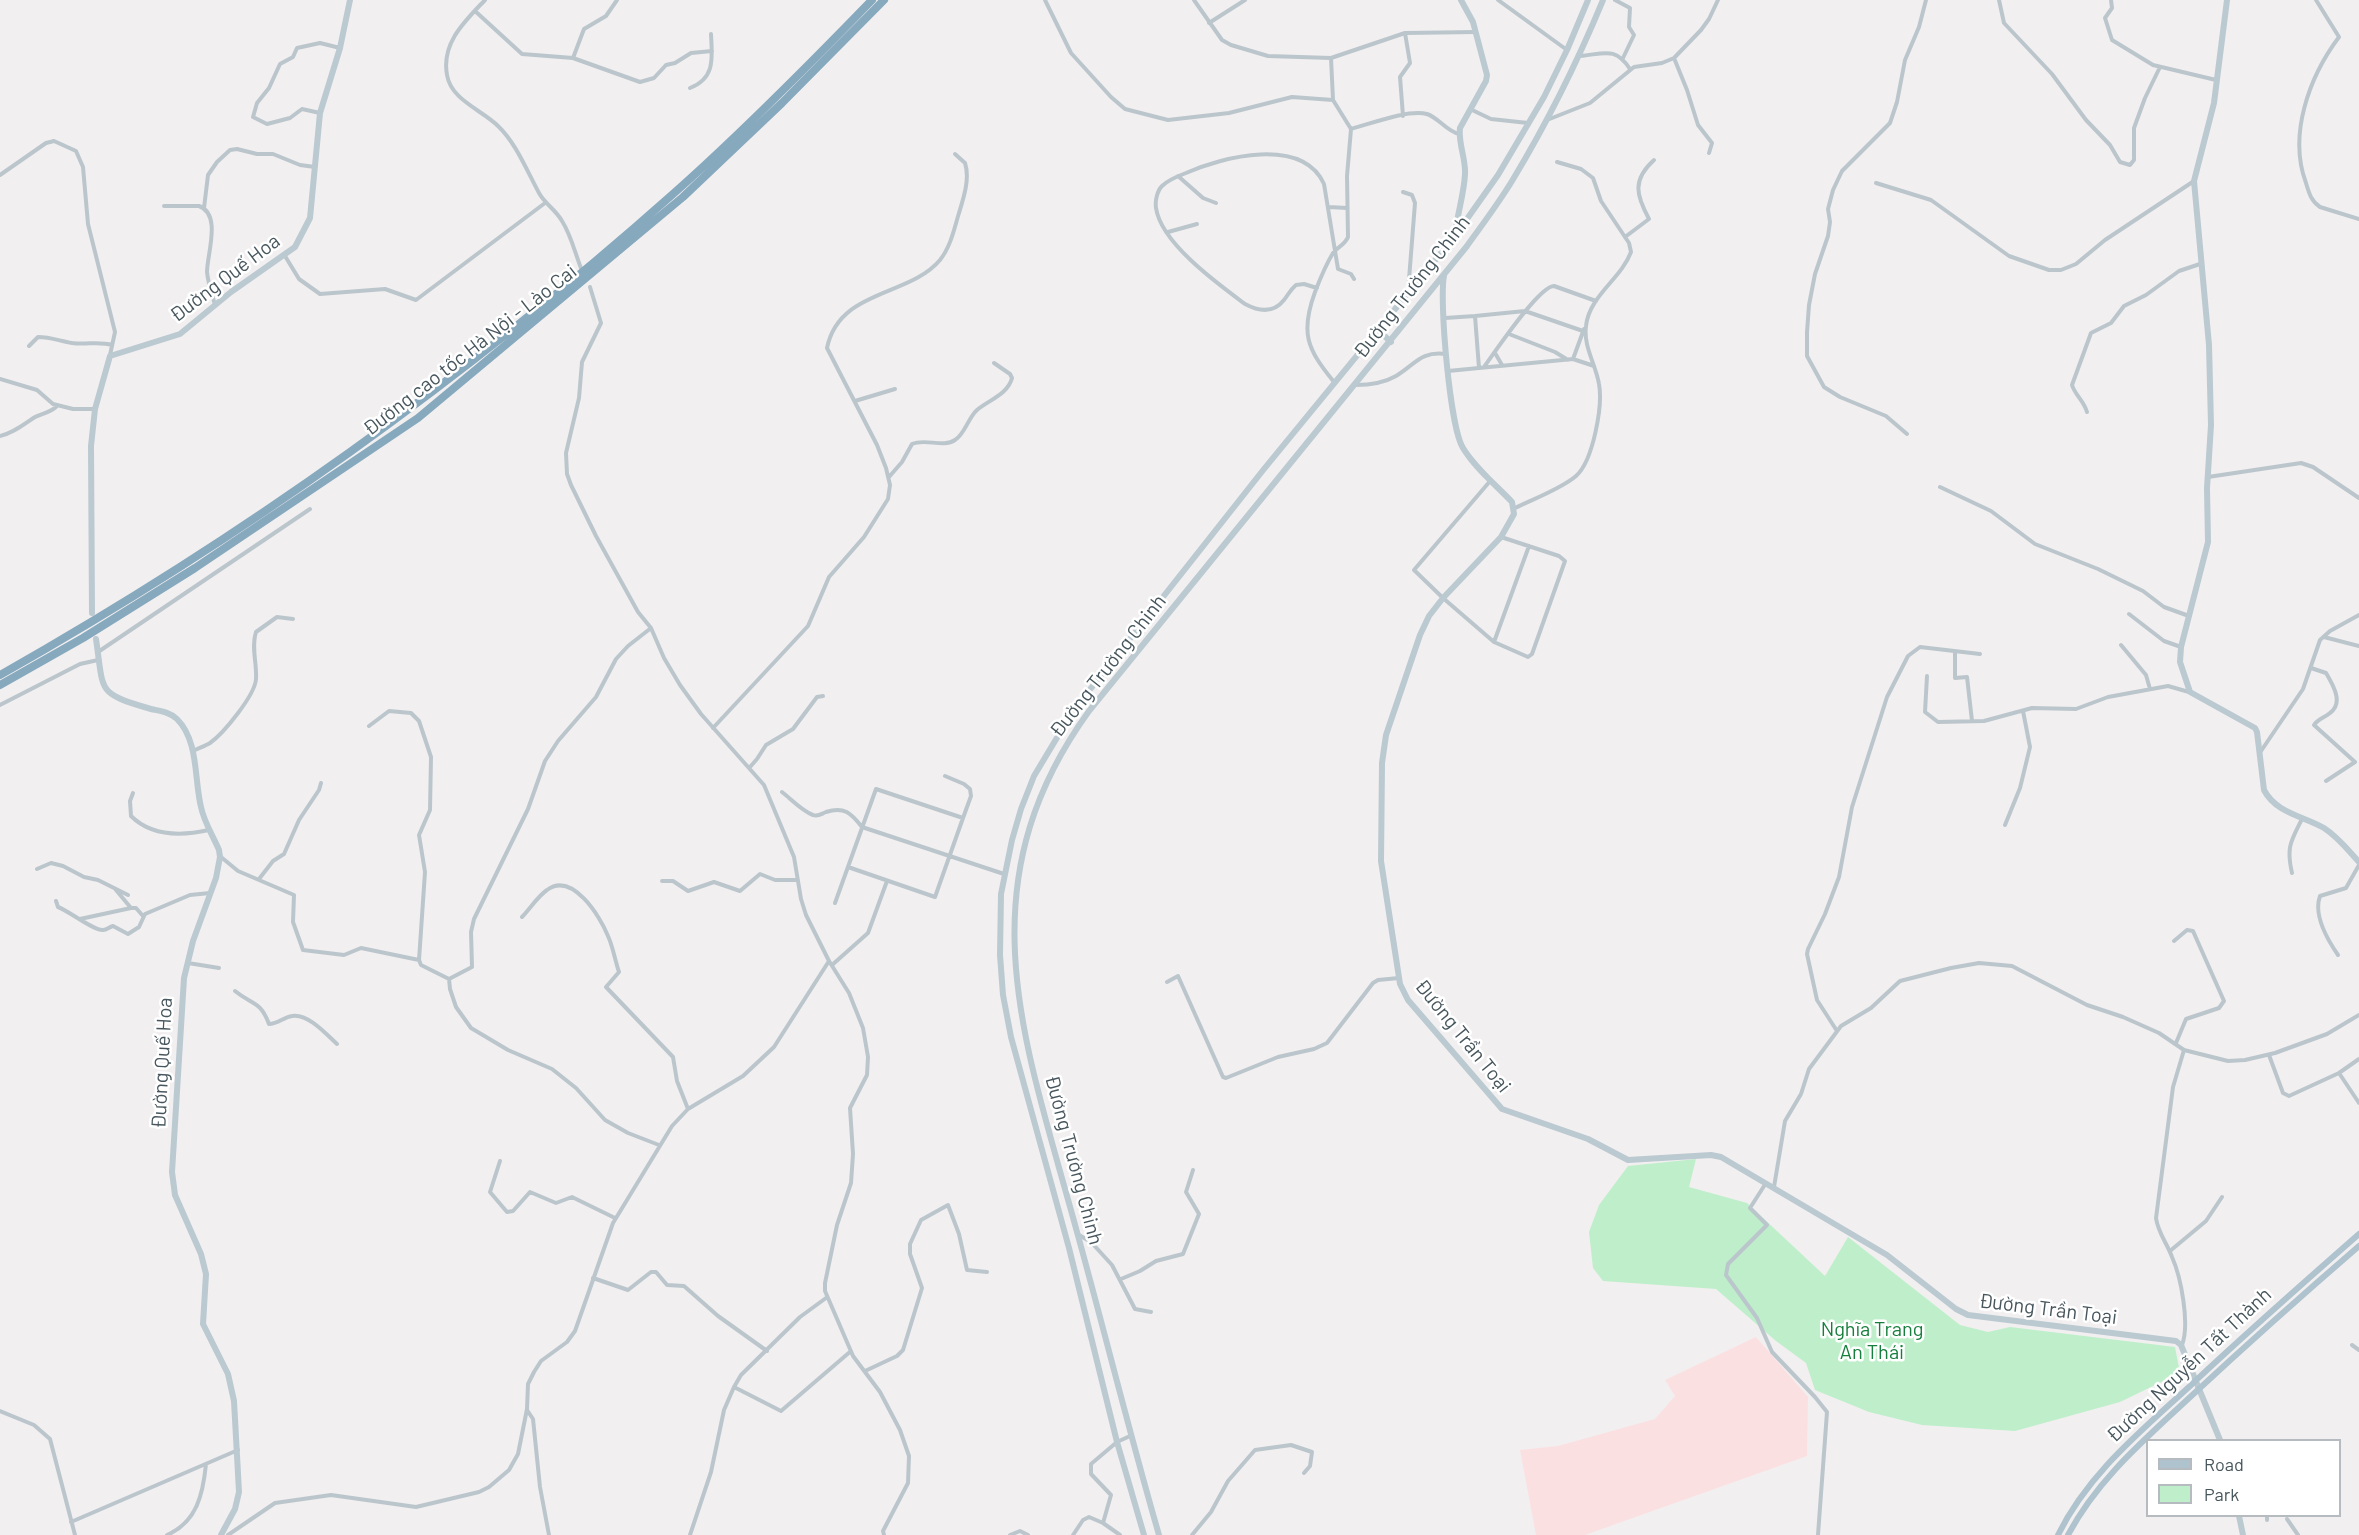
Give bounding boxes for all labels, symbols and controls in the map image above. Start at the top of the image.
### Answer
street label: Đường Trường Chinh [1349,211,1475,363]
street label: Đường Quế Hoa [165,229,285,327]
street label: Đường cao tốc Hà Nội - Lào Cai [359,259,581,441]
street label: Đường Trường Chinh [1045,590,1171,742]
street label: Đường Trần Toại [1410,974,1516,1098]
street label: Đường Quế Hoa [147,997,177,1129]
street label: Đường Trường Chinh [1040,1073,1108,1247]
street label: Đường Nguyễn Tất Thành [2102,1283,2276,1447]
street label: Đường Trần Toại [1978,1289,2118,1329]
park label: Nghĩa Trang An Thái [1821,1317,1923,1364]
legend [2146,1439,2341,1517]
text: Road [2204,1453,2244,1475]
text: Park [2204,1483,2239,1505]

